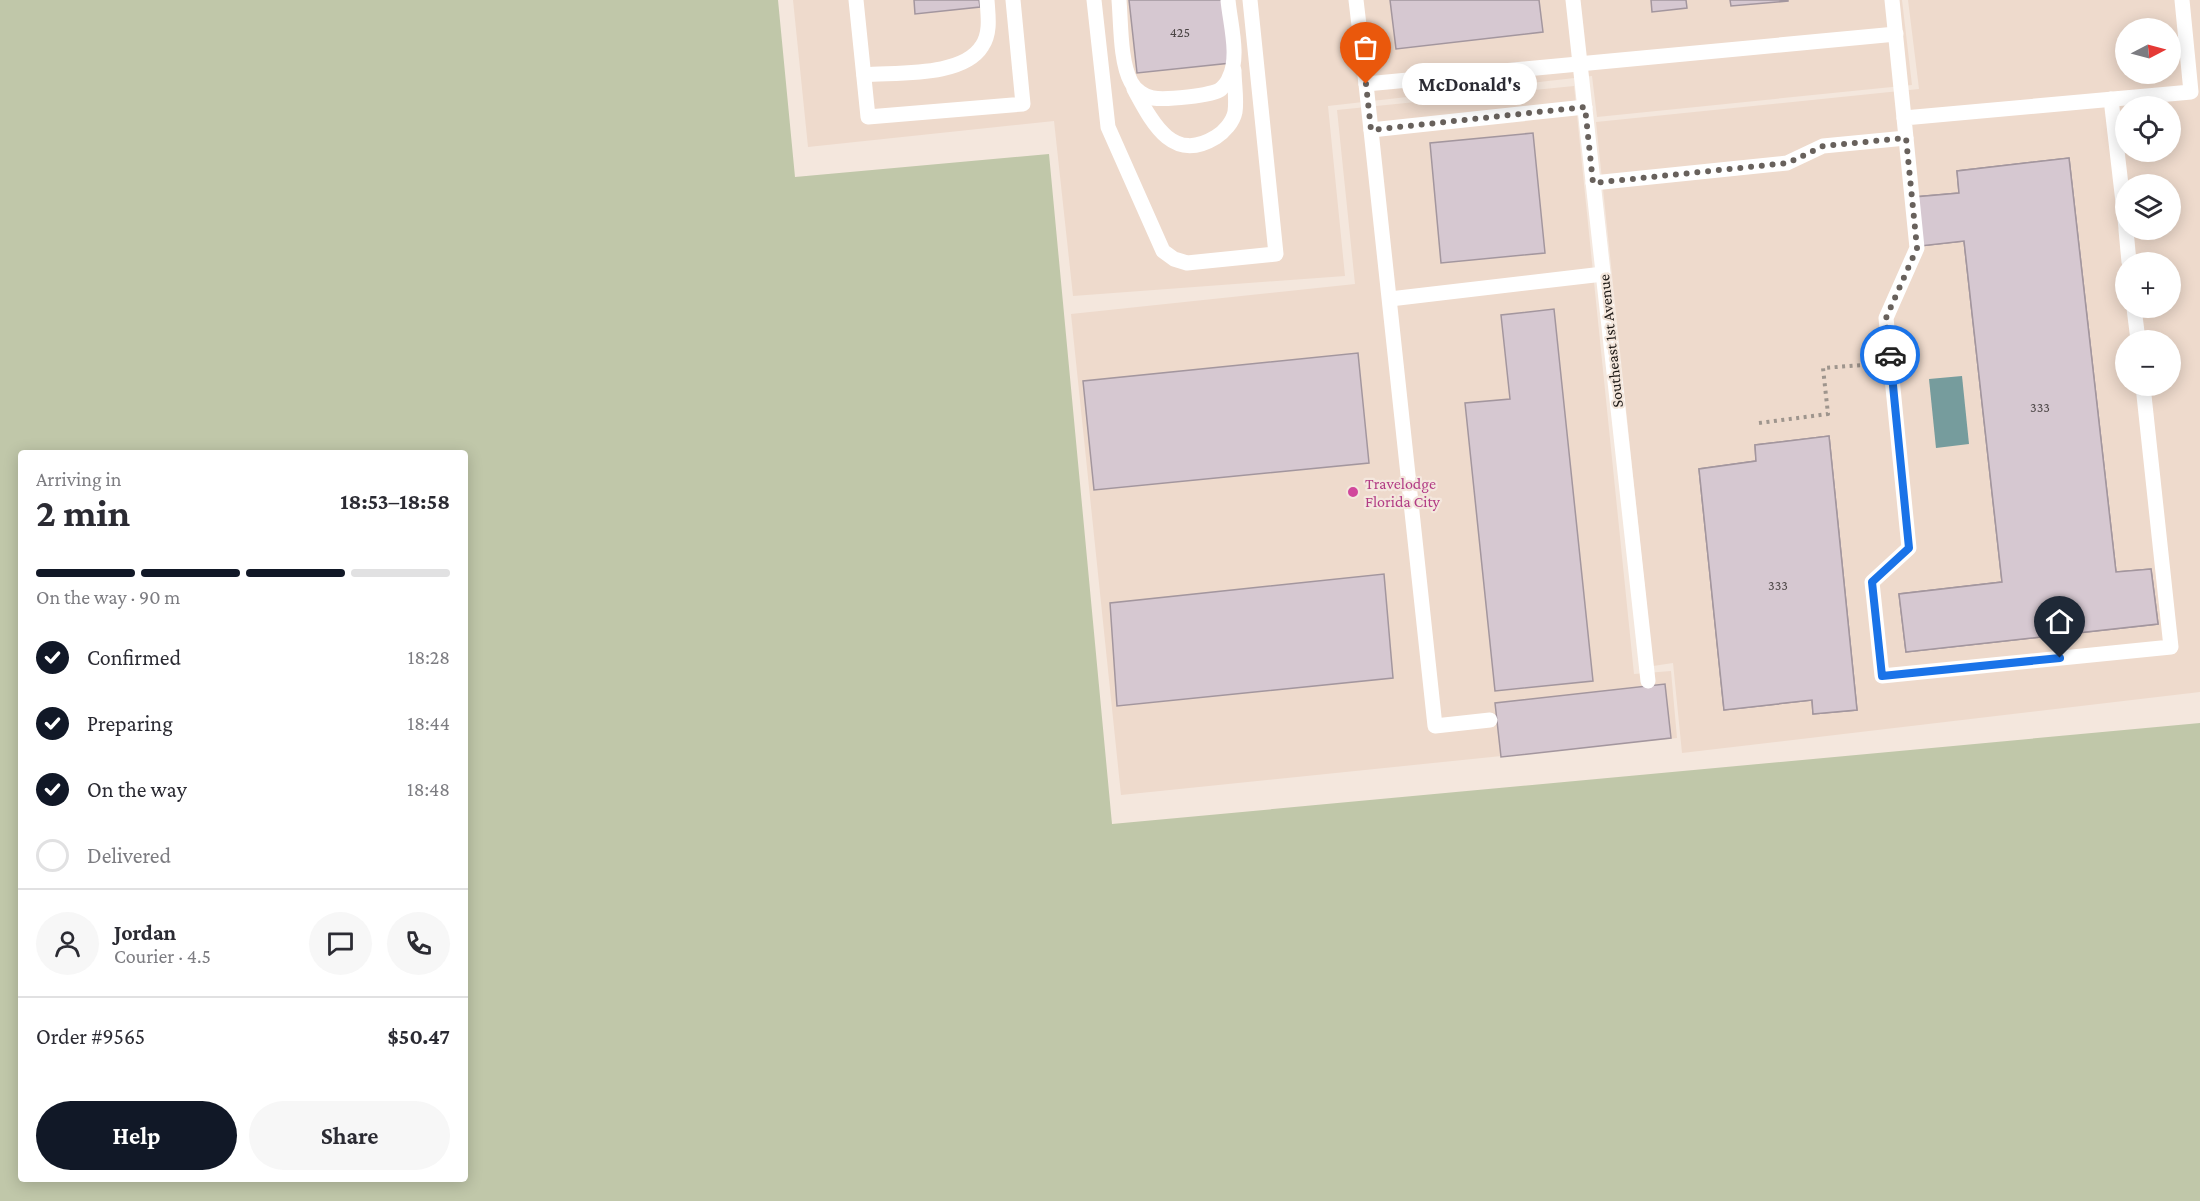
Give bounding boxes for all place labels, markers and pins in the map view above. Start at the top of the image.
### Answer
pin [1340,22,1391,84]
callout: McDonald's [1402,63,1537,105]
place label: Travelodge Florida City [1365,475,1441,511]
marker: Travelodge Florida City [1346,485,1360,499]
pin [2034,596,2085,658]

